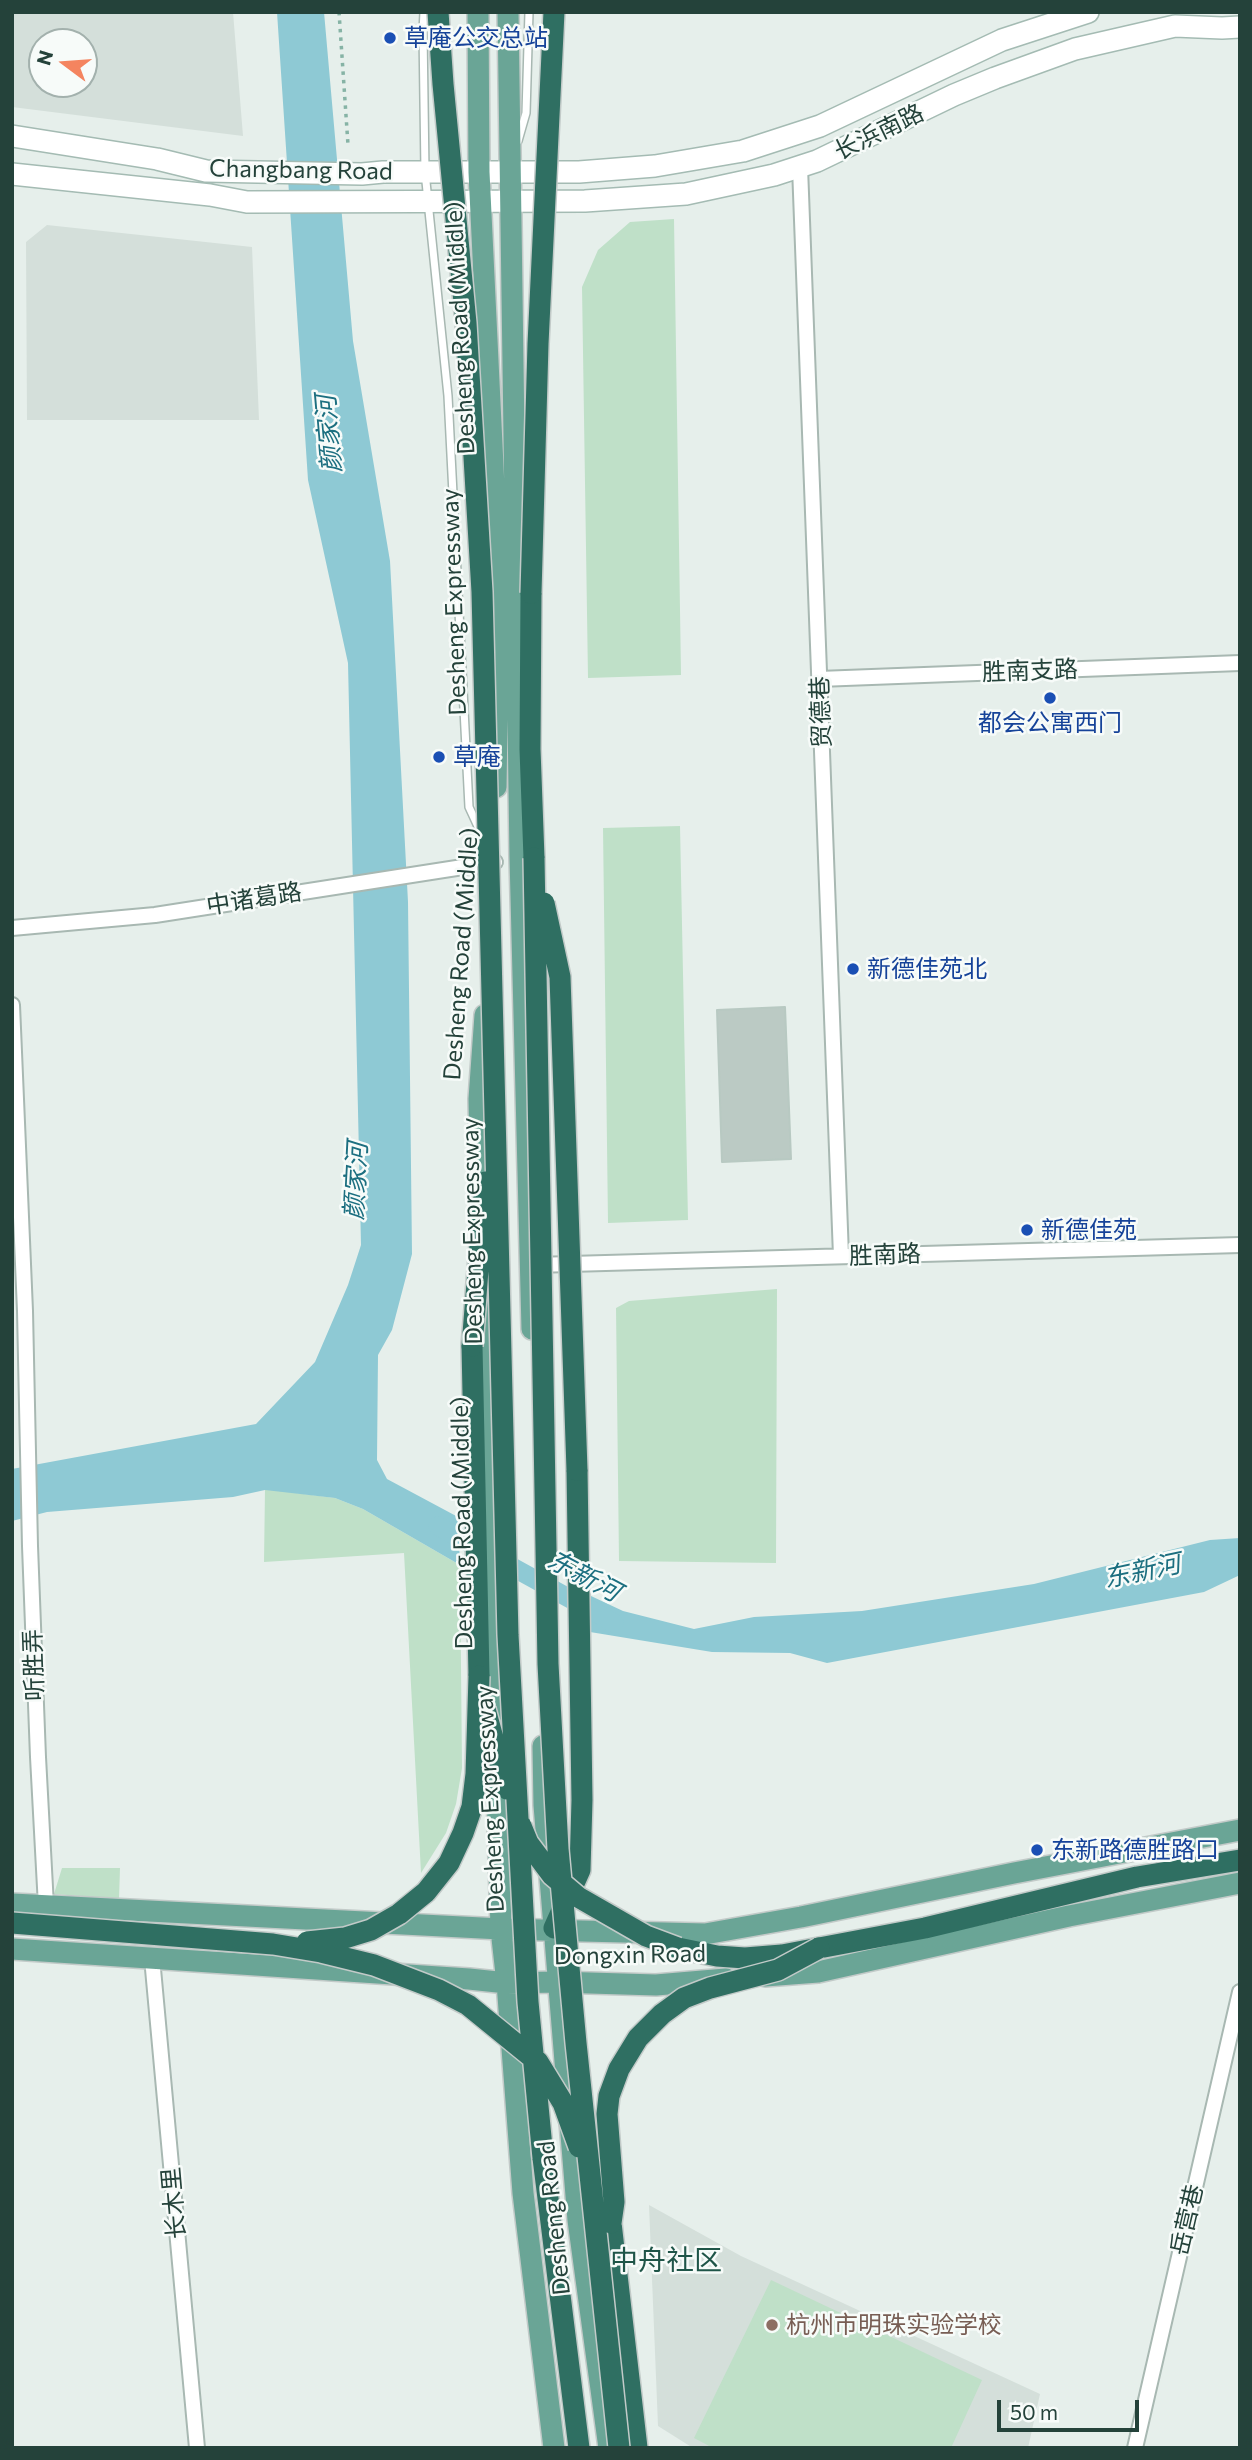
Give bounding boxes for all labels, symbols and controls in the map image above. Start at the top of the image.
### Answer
place label: 草庵公交总站 [404,24,548,52]
north arrow [28,28,98,98]
marker: 草庵公交总站 [382,30,398,46]
text: N [31,48,57,68]
street label: 长浜南路 [830,98,928,166]
street label: Changbang Road [209,154,393,186]
street label: Desheng Road (Middle) [439,201,481,455]
water label: 颜家河 [310,394,348,474]
street label: Desheng Expressway [436,488,472,716]
street label: 胜南支路 [982,655,1078,687]
street label: 贸德巷 [805,676,837,748]
marker: 都会公寓西门 [1042,690,1058,706]
place label: 都会公寓西门 [978,709,1122,737]
place label: 草庵 [453,743,501,771]
marker: 草庵 [431,749,447,765]
street label: Desheng Road (Middle) [438,827,484,1081]
street label: 中诸葛路 [204,877,304,921]
place label: 新德佳苑北 [867,955,987,983]
marker: 新德佳苑北 [845,961,861,977]
street label: Desheng Expressway [456,1117,488,1345]
water label: 颜家河 [338,1141,374,1221]
place label: 新德佳苑 [1041,1216,1137,1244]
marker: 新德佳苑 [1019,1222,1035,1238]
street label: 胜南路 [849,1239,921,1271]
street label: Desheng Road (Middle) [445,1396,479,1650]
water label: 东新河 [542,1544,626,1608]
water label: 东新河 [1101,1548,1183,1594]
street label: 听胜弄 [18,1629,50,1701]
street label: Desheng Expressway [470,1685,510,1913]
place label: 东新路德胜路口 [1051,1836,1219,1864]
marker: 东新路德胜路口 [1029,1842,1045,1858]
street label: Dongxin Road [554,1939,706,1971]
street label: Desheng Road [532,2139,576,2297]
street label: 长木里 [157,2166,191,2240]
street label: 岳营巷 [1165,2182,1209,2258]
district label: 中舟社区 [610,2244,722,2278]
place label: 杭州市明珠实验学校 [786,2311,1002,2339]
marker: 杭州市明珠实验学校 [764,2317,780,2333]
scale bar [1000,2386,1142,2430]
text: 50 m [1010,2399,1058,2424]

